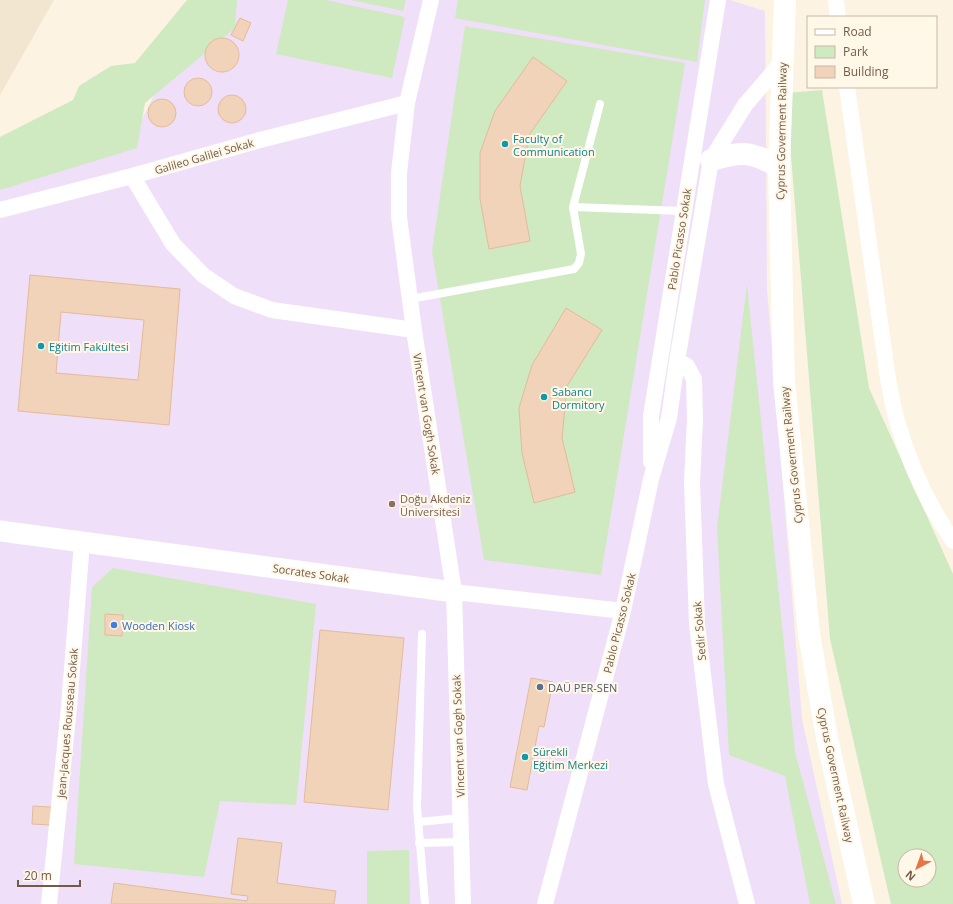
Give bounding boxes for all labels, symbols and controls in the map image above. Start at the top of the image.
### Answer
legend [807,16,937,88]
text: Road [843,23,872,40]
text: Park [843,43,869,60]
street label: Cyprus Goverment Railway [772,62,790,200]
text: Building [843,63,889,80]
place label: Faculty of Communication [513,131,595,159]
street label: Galileo Galilei Sokak [153,135,256,177]
marker: Faculty of Communication [500,139,510,149]
street label: Pablo Picasso Sokak [664,187,694,291]
place label: Eğitim Fakültesi [49,339,129,354]
marker: Eğitim Fakültesi [36,341,46,351]
street label: Vincent van Gogh Sokak [410,352,444,476]
place label: Sabancı Dormitory [552,384,605,412]
street label: Cyprus Goverment Railway [776,385,806,524]
marker: Sabancı Dormitory [539,392,549,402]
place label: Doğu Akdeniz Üniversitesi [400,491,471,519]
marker: Doğu Akdeniz Üniversitesi [387,499,397,509]
street label: Socrates Sokak [272,560,350,586]
street label: Pablo Picasso Sokak [599,571,639,675]
street label: Sedir Sokak [689,601,709,661]
place label: Wooden Kiosk [122,618,195,633]
marker: Wooden Kiosk [109,620,119,630]
street label: Jean-Jacques Rousseau Sokak [53,647,81,800]
street label: Vincent van Gogh Sokak [448,674,468,798]
place label: DAÜ PER-SEN [548,680,617,695]
marker: DAÜ PER-SEN [535,682,545,692]
street label: Cyprus Goverment Railway [814,706,858,844]
place label: Sürekli Eğitim Merkezi [533,744,608,772]
marker: Sürekli Eğitim Merkezi [520,752,530,762]
north arrow [897,848,937,888]
scale bar [18,862,80,888]
text: 20 m [24,867,52,884]
text: N [902,867,918,885]

